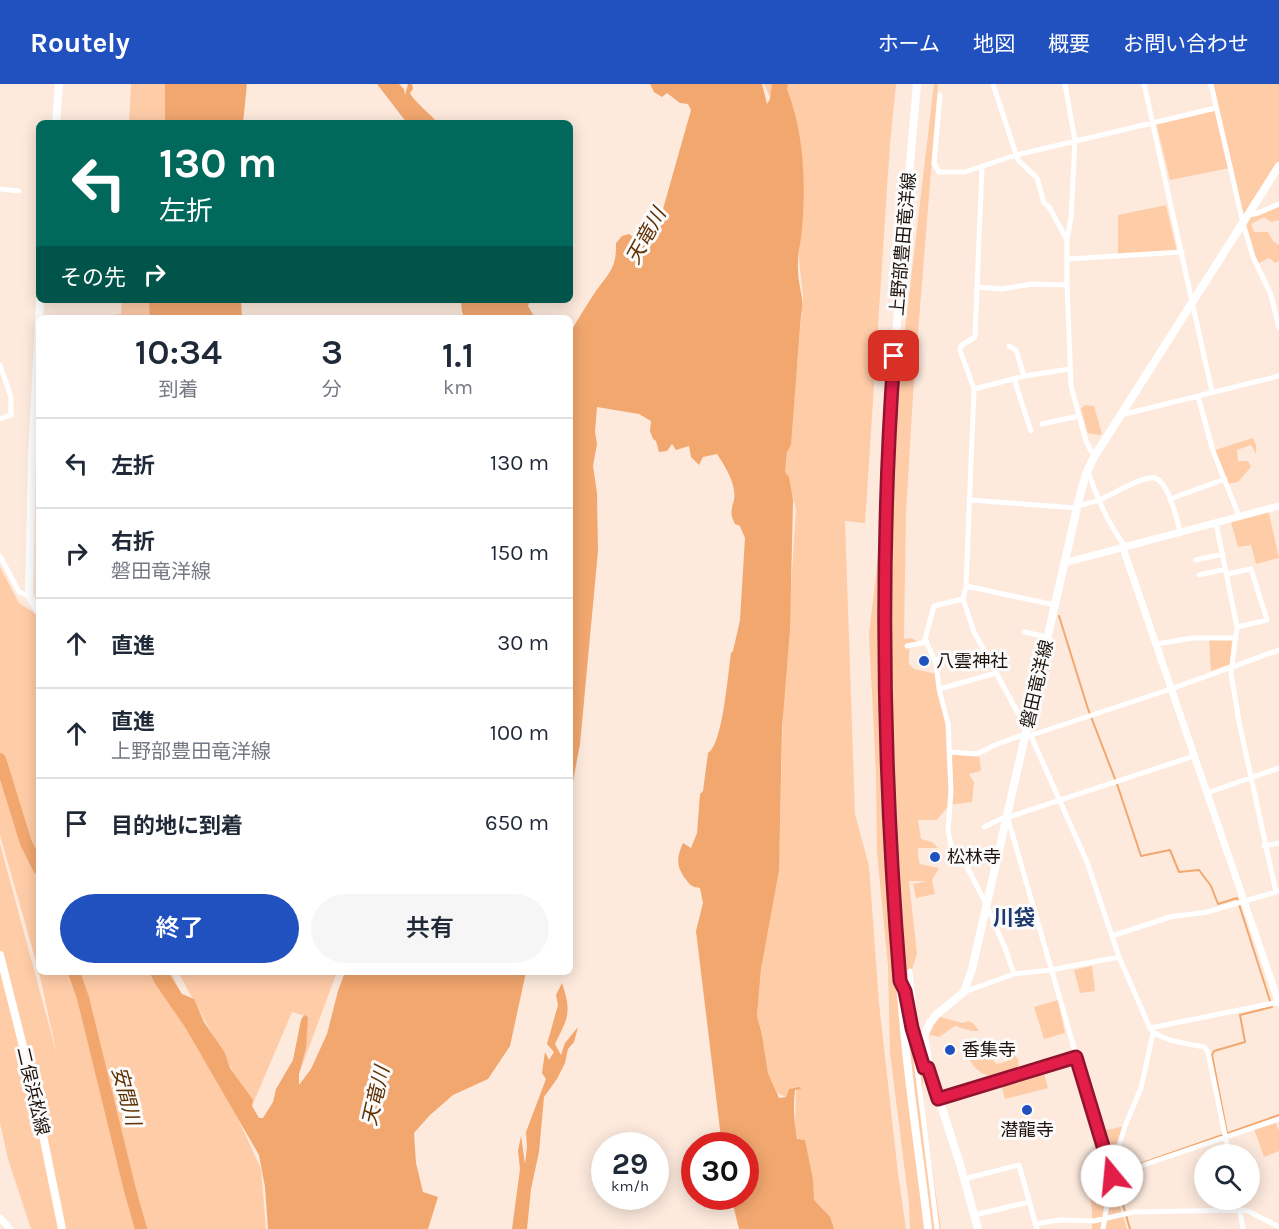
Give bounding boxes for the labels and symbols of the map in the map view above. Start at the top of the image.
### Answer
street label: 上野部豊田竜洋線 [886,171,920,317]
water label: 天竜川 [621,202,672,268]
pin [868,330,919,381]
street label: 磐田竜洋線 [1016,638,1058,730]
place label: 八雲神社 [936,650,1008,672]
marker: 八雲神社 [917,654,931,668]
place label: 松林寺 [947,846,1001,868]
marker: 松林寺 [928,850,942,864]
district label: 川袋 [993,906,1035,930]
place label: 香集寺 [962,1039,1016,1061]
marker: 香集寺 [943,1043,957,1057]
street label: 二俣浜松線 [12,1045,54,1137]
water label: 天竜川 [358,1062,394,1128]
water label: 安間川 [107,1064,145,1130]
marker: 潜龍寺 [1020,1103,1034,1117]
place label: 潜龍寺 [1000,1119,1054,1141]
speed limit sign: 30 [681,1132,759,1210]
position arrow [1080,1144,1144,1208]

